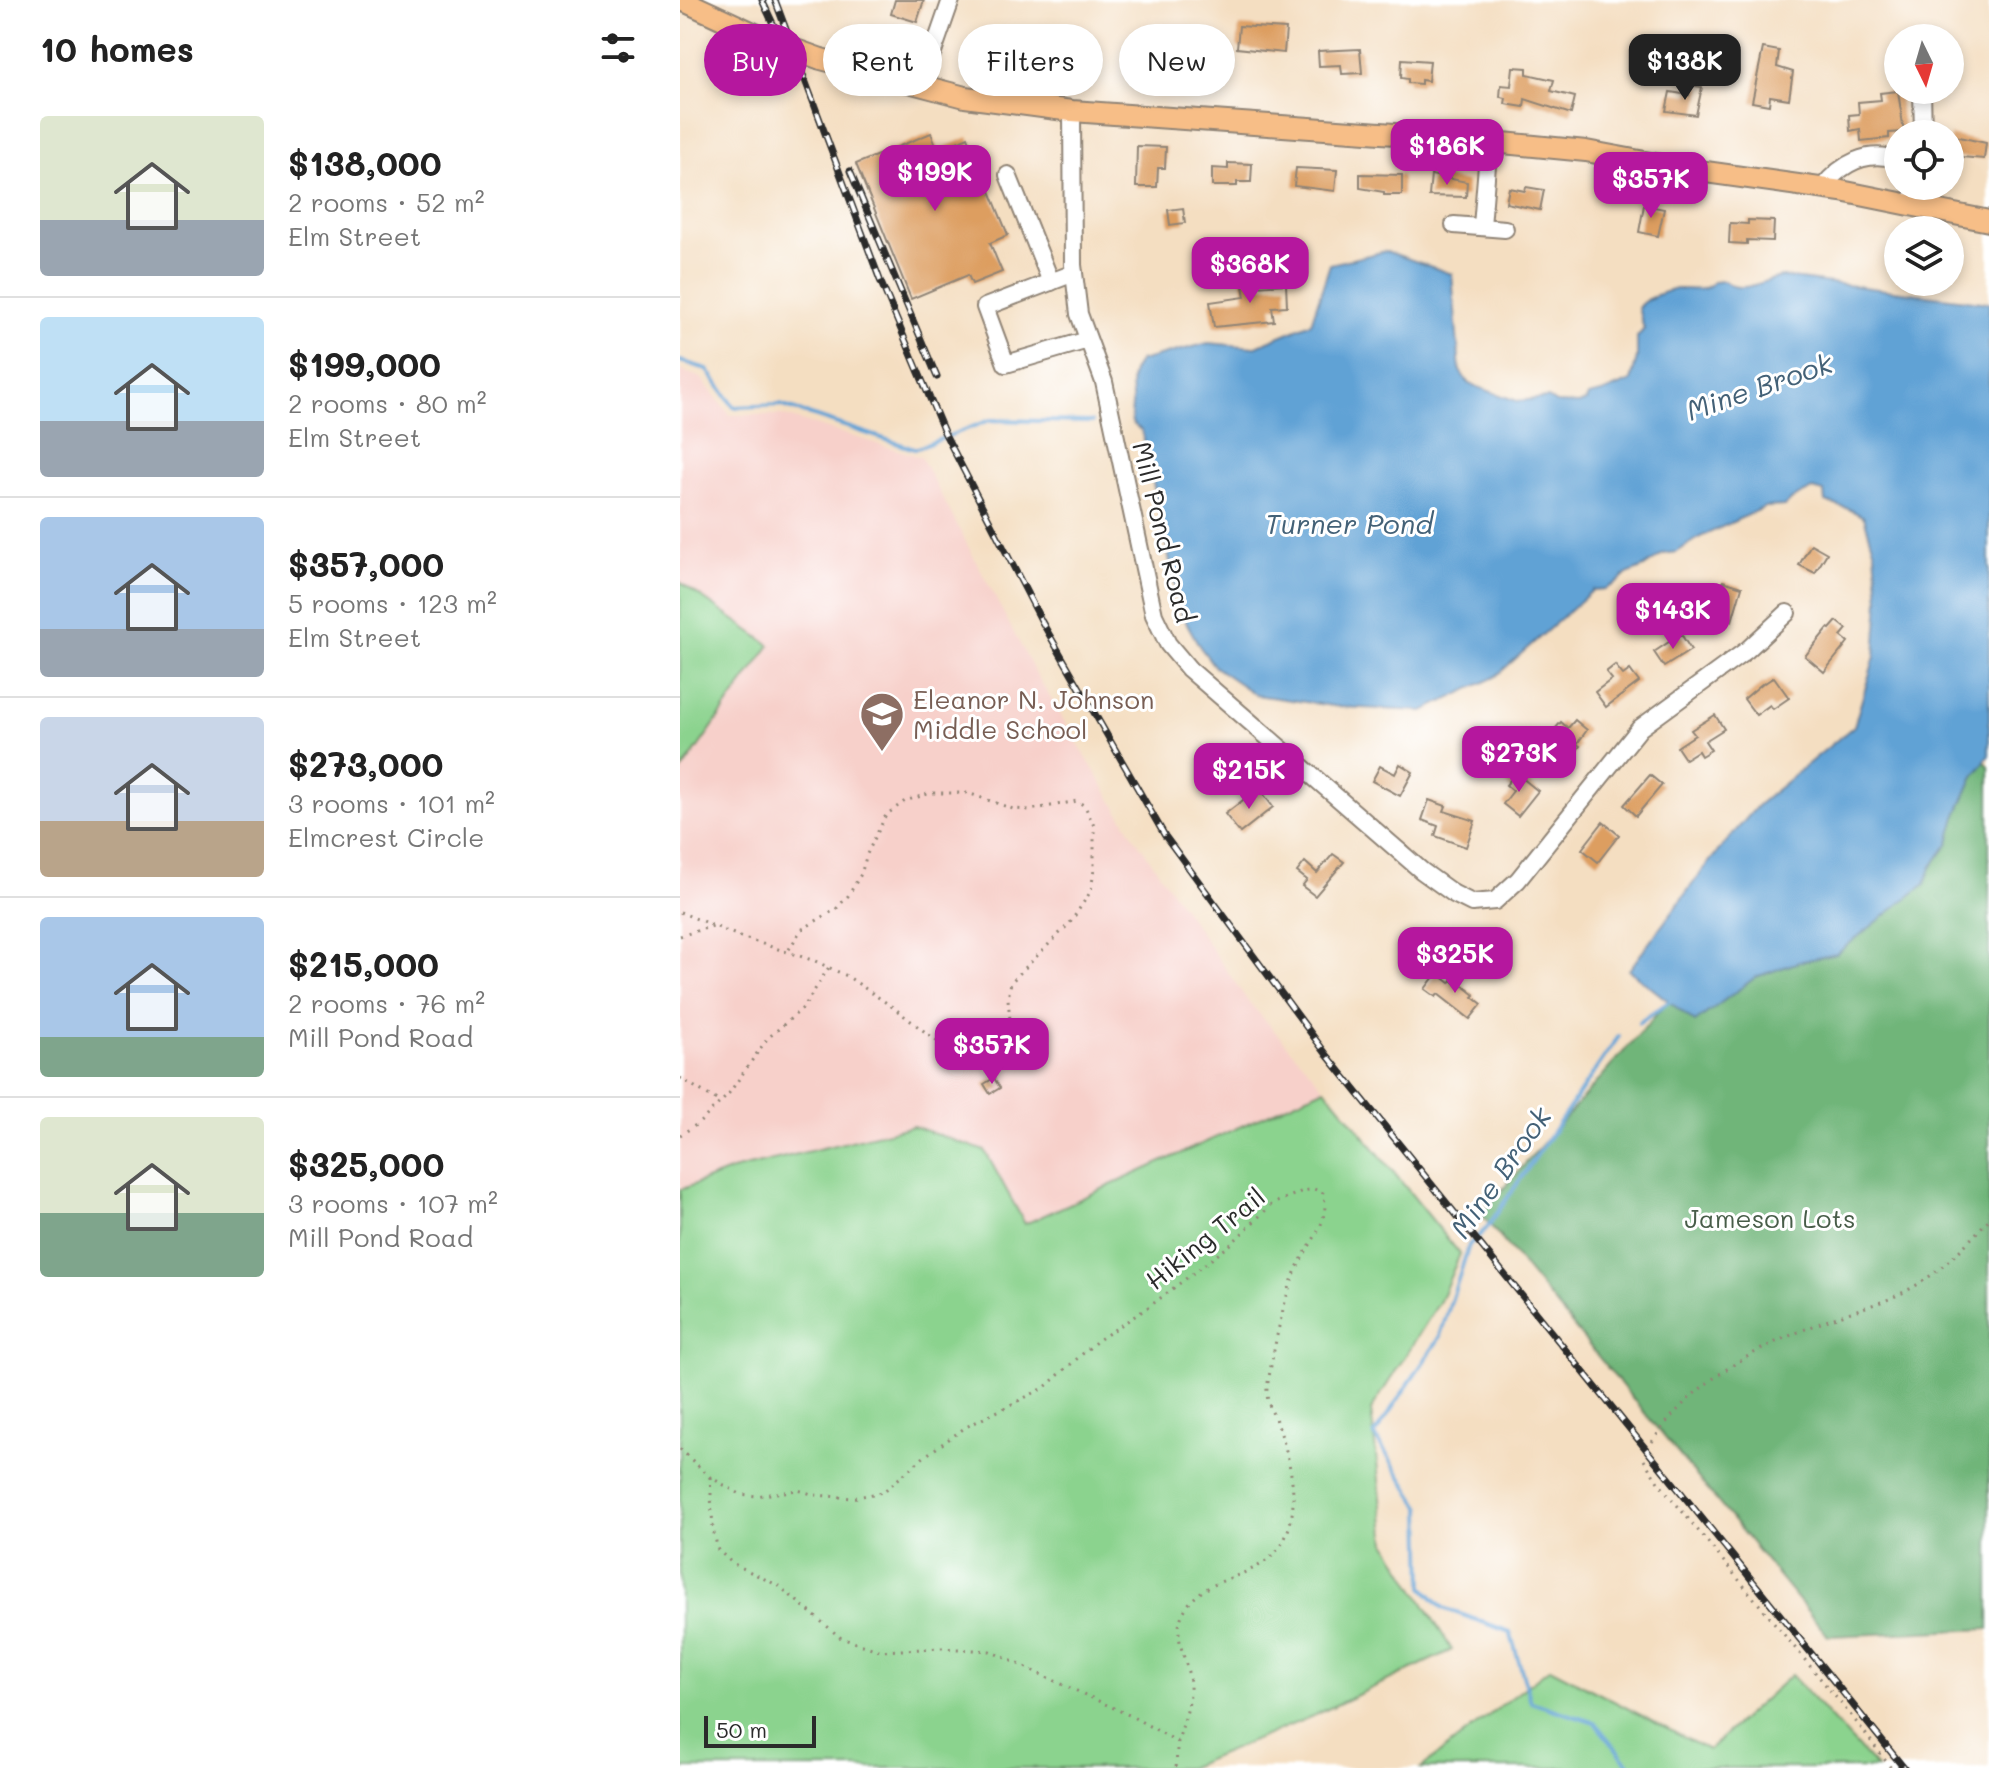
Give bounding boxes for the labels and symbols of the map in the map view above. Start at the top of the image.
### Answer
north arrow [1884,24,1964,104]
pin: $138K [1629,34,1741,102]
pin: $186K [1391,119,1503,187]
pin: $199K [879,145,991,213]
pin: $357K [1595,152,1707,220]
pin: $368K [1194,237,1306,305]
water label: Mine Brook [1681,344,1838,428]
street label: Mill Pond Road [1125,438,1203,626]
water label: Turner Pond [1265,505,1435,541]
pin: $143K [1617,583,1729,651]
place label: Eleanor N. Johnson Middle School [913,682,1154,746]
school or university icon: Eleanor N. Johnson Middle School [858,690,906,753]
pin: $273K [1463,726,1575,794]
pin: $215K [1193,743,1305,811]
pin: $325K [1399,927,1511,995]
pin: $357K [936,1018,1048,1086]
water label: Mine Brook [1442,1098,1559,1245]
street label: Hiking Trail [1138,1179,1272,1297]
park label: Jameson Lots [1684,1201,1856,1235]
scale bar [704,1712,816,1748]

